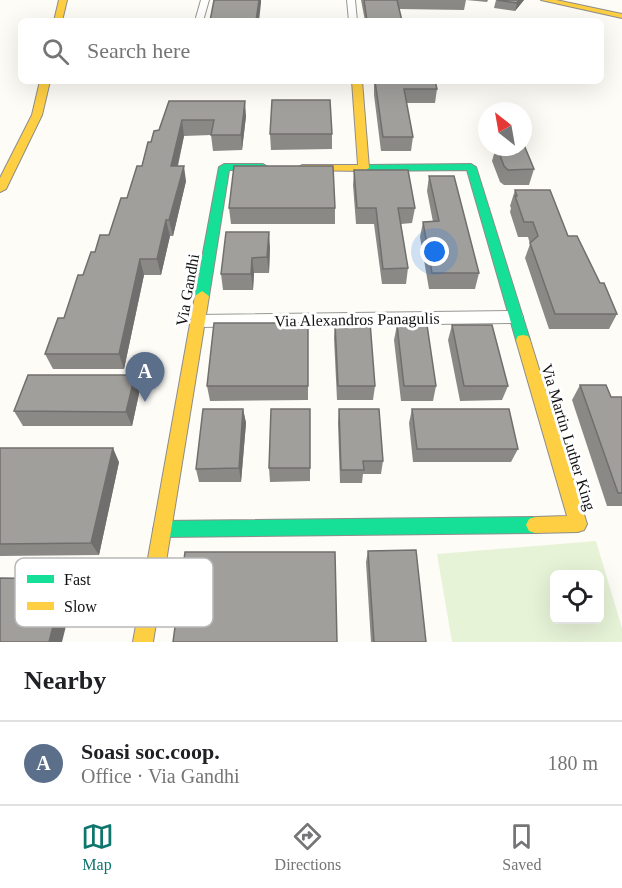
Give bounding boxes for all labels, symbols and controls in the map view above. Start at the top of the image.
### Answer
search box [18,18,604,84]
icon: search [39,35,72,68]
text: Search here [87,38,190,63]
north arrow [478,102,532,156]
your location [420,237,449,266]
street label: Via Gandhi [173,252,202,328]
street label: Via Alexandros Panagulis [274,310,440,330]
pin: A [126,352,164,402]
street label: Via Martin Luther King [537,362,599,513]
legend [15,558,213,627]
map controls [550,570,604,624]
button: locate [550,570,604,624]
text: Fast [64,571,91,588]
text: Slow [64,598,97,615]
text: Nearby [24,666,106,695]
text: Soasi soc.coop. [81,739,220,764]
text: A [36,752,51,774]
text: 180 m [547,752,598,774]
text: Office · Via Gandhi [81,765,240,787]
tab: Map [81,820,114,874]
tab: Directions [275,820,341,874]
tab: Saved [502,820,541,874]

